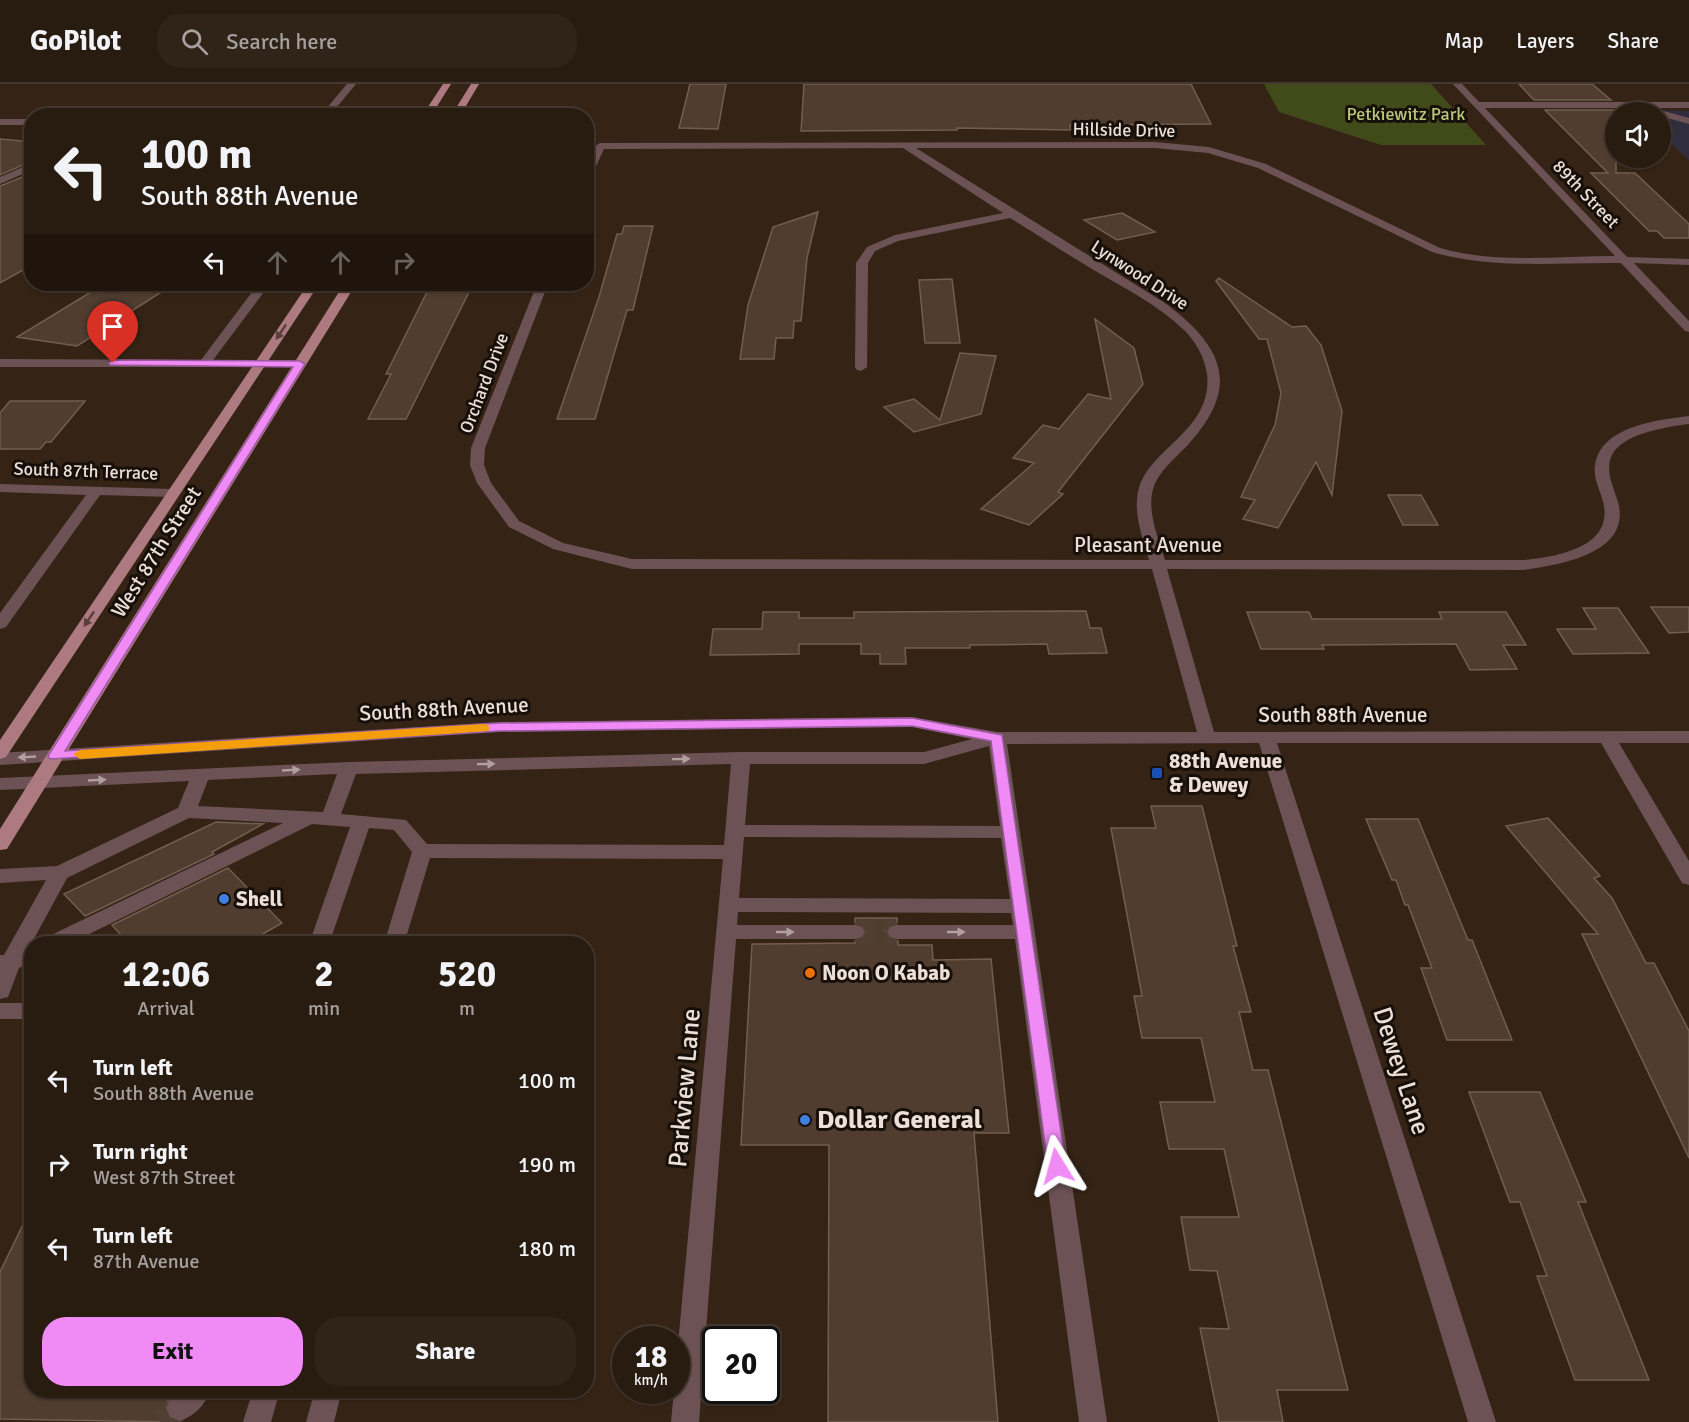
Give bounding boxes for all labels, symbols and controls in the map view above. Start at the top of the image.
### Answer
search box [157,14,577,68]
text: GoPilot [30,24,121,58]
icon: search [178,25,211,58]
text: Search here [226,28,337,55]
text: Map [1445,28,1483,54]
text: Layers [1516,28,1574,54]
text: Share [1607,28,1659,54]
map controls [1605,102,1671,168]
button: sound [1605,102,1671,168]
park label: Petkiewitz Park [1347,103,1465,125]
street label: Hillside Drive [1072,118,1176,142]
text: 100 m [141,129,252,180]
icon: left [42,132,120,210]
street label: 89th Street [1548,155,1624,233]
text: South 88th Avenue [141,180,359,213]
street label: Lynwood Drive [1087,235,1193,315]
icon: left [198,246,231,279]
icon: ahead [261,246,294,279]
icon: ahead [324,246,357,279]
icon: right [387,246,420,279]
pin [87,301,138,363]
icon: arrive [96,310,129,343]
one-way arrow [276,324,287,340]
street label: Orchard Drive [455,330,513,436]
street label: South 87th Terrace [13,457,159,485]
street label: West 87th Street [105,482,207,622]
street label: Pleasant Avenue [1074,532,1222,558]
one-way arrow [84,611,95,627]
street label: South 88th Avenue [359,692,529,726]
street label: South 88th Avenue [1258,702,1428,728]
place label: 88th Avenue & Dewey [1169,748,1282,798]
one-way arrow [18,753,37,762]
one-way arrow [672,755,691,764]
one-way arrow [477,759,496,769]
one-way arrow [282,766,301,775]
marker: 88th Avenue & Dewey [1150,766,1164,780]
one-way arrow [87,776,106,785]
place label: Shell [236,886,283,912]
marker: Shell [217,892,231,906]
one-way arrow [776,927,795,937]
one-way arrow [946,927,965,937]
text: 12:06 [122,952,210,997]
text: 2 [314,952,334,997]
text: 520 [438,952,496,997]
place label: Noon O Kabab [822,960,950,986]
marker: Noon O Kabab [803,966,817,980]
text: Arrival [137,996,195,1021]
text: min [308,996,340,1021]
text: m [459,996,475,1021]
street label: Dewey Lane [1365,1003,1437,1139]
street label: Parkview Lane [662,1007,708,1169]
text: Turn left [93,1054,173,1081]
icon: left [42,1064,75,1097]
text: 100 m [518,1067,576,1094]
text: South 88th Avenue [93,1081,254,1106]
place label: Dollar General [817,1104,982,1136]
marker: Dollar General [798,1113,812,1127]
position arrow [1025,1134,1089,1198]
text: Turn right [93,1138,188,1165]
icon: right [42,1148,75,1181]
text: 190 m [518,1151,576,1178]
text: West 87th Street [93,1165,235,1190]
text: Turn left [93,1222,173,1249]
icon: left [42,1232,75,1265]
text: 180 m [518,1235,576,1262]
text: 87th Avenue [93,1249,199,1274]
button: Exit [42,1317,303,1386]
button: Share [315,1317,576,1386]
speed limit sign: 20 [702,1326,780,1404]
text: 18 [635,1339,667,1376]
text: km/h [634,1371,668,1389]

